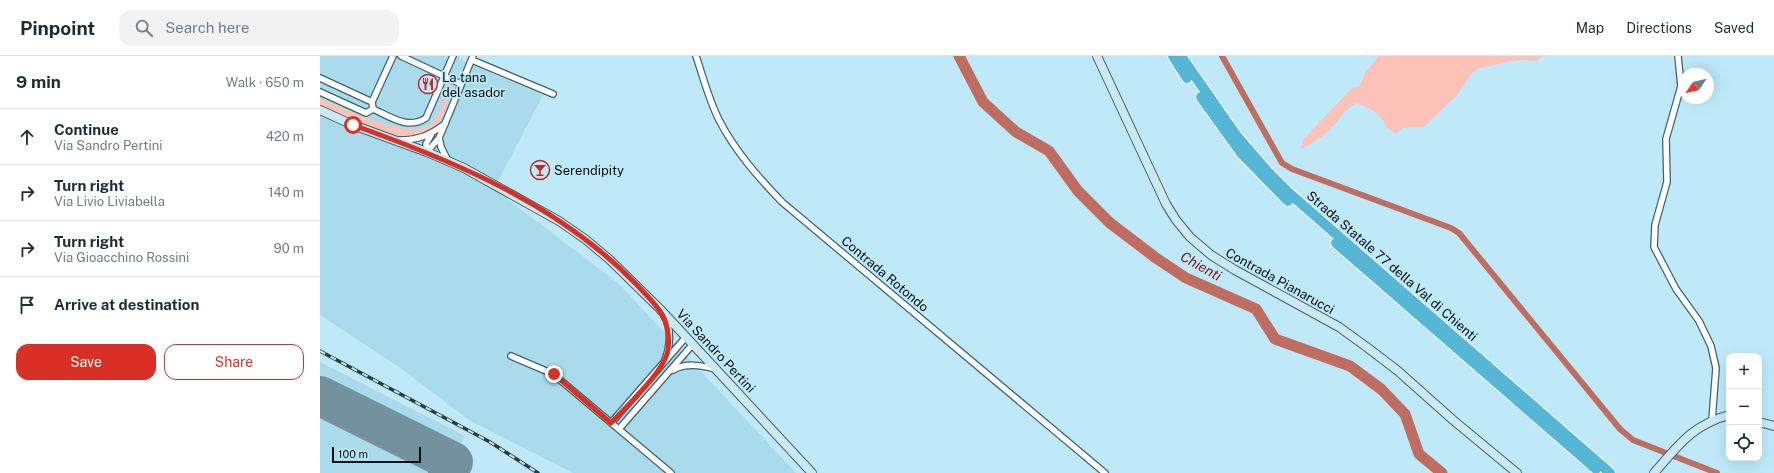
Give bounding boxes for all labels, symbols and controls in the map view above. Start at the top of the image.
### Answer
search box [119,10,399,46]
text: Pinpoint [20,17,95,39]
icon: search [133,17,155,39]
text: Search here [165,19,249,36]
text: Map [1576,20,1604,36]
text: Directions [1626,20,1692,36]
text: Saved [1714,20,1754,36]
north arrow [1678,68,1714,104]
place label: La tana del asador [442,70,505,100]
text: 9 min [16,72,61,92]
restaurant icon: La tana del asador [417,73,439,95]
text: Walk · 650 m [226,75,304,90]
route start [344,116,362,134]
text: Continue [54,121,119,138]
icon: ahead [16,126,38,148]
text: 420 m [266,129,304,144]
text: Via Sandro Pertini [54,138,162,153]
bar icon: Serendipity [529,159,551,181]
place label: Serendipity [554,163,624,178]
text: Turn right [54,177,124,194]
icon: right [16,182,38,204]
text: 140 m [268,185,304,200]
street label: Strada Statale 77 della Val di Chienti [1304,188,1480,344]
text: Via Livio Liviabella [54,194,165,209]
text: Turn right [54,233,124,250]
street label: Contrada Rotondo [838,233,932,315]
icon: right [16,238,38,260]
text: 90 m [274,241,304,256]
street label: Contrada Pianarucci [1223,245,1337,317]
water label: Chienti [1178,248,1225,284]
text: Via Gioacchino Rossini [54,250,189,265]
icon: arrive [16,294,38,316]
text: Arrive at destination [54,296,199,313]
street label: Via Sandro Pertini [674,306,758,396]
button: Save [16,344,156,380]
button: Share [164,344,304,380]
map controls [1726,353,1762,461]
button: + [1726,353,1762,389]
route end [545,365,563,383]
button: − [1726,389,1762,425]
button: locate [1726,425,1762,461]
scale bar [332,445,421,464]
text: 100 m [338,448,368,460]

